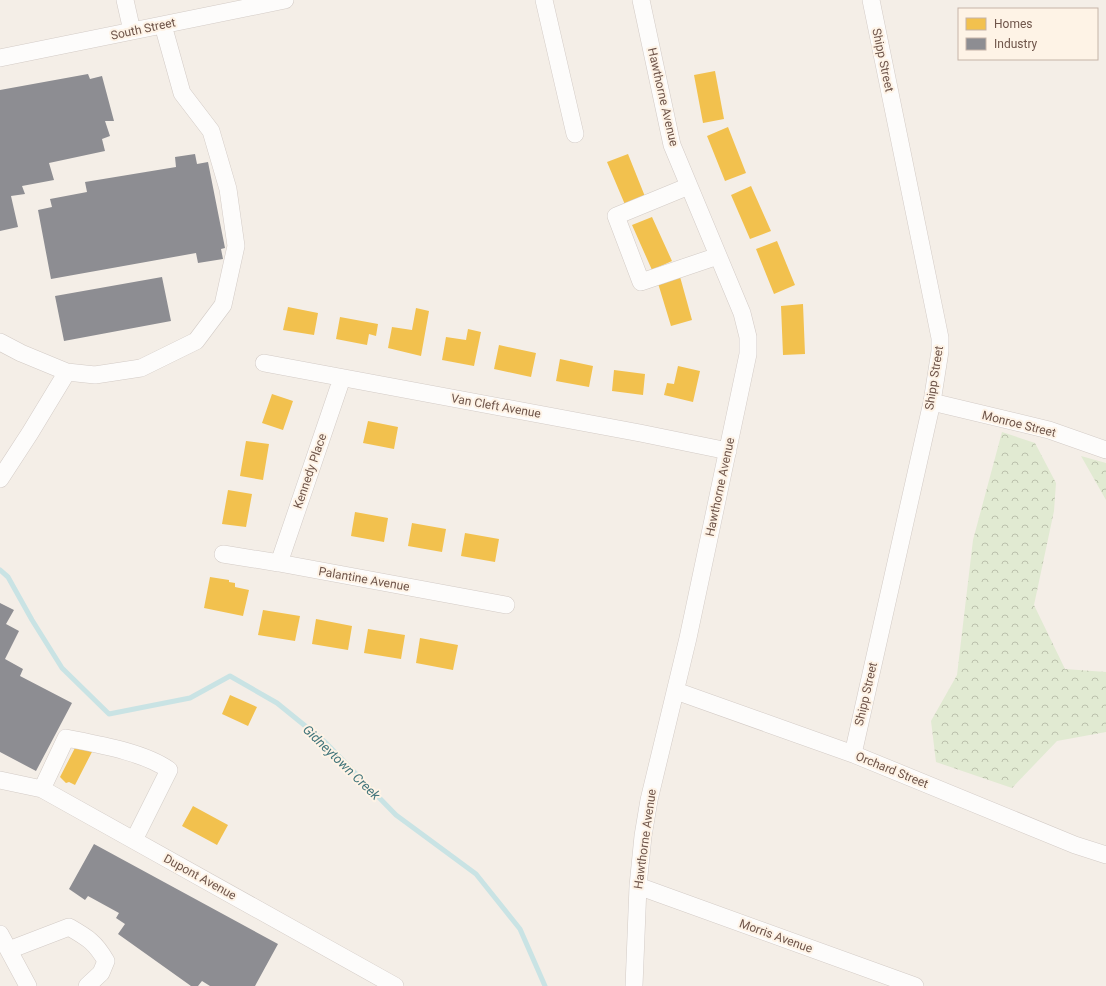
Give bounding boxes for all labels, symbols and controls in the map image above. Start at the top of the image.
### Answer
legend [958,8,1098,60]
street label: South Street [109,15,177,43]
text: Homes [994,17,1032,31]
street label: Shipp Street [869,27,897,93]
text: Industry [994,37,1038,51]
street label: Hawthorne Avenue [645,46,681,148]
street label: Shipp Street [922,345,946,411]
street label: Van Cleft Avenue [450,391,542,421]
street label: Monroe Street [981,408,1058,440]
street label: Kennedy Place [291,432,329,510]
street label: Hawthorne Avenue [703,436,737,538]
street label: Palantine Avenue [317,564,411,594]
street label: Shipp Street [852,661,880,727]
water label: Gidneytown Creek [300,722,384,803]
street label: Orchard Street [854,749,930,791]
street label: Hawthorne Avenue [631,788,659,890]
street label: Dupont Avenue [161,851,239,903]
street label: Morris Avenue [738,916,814,956]

